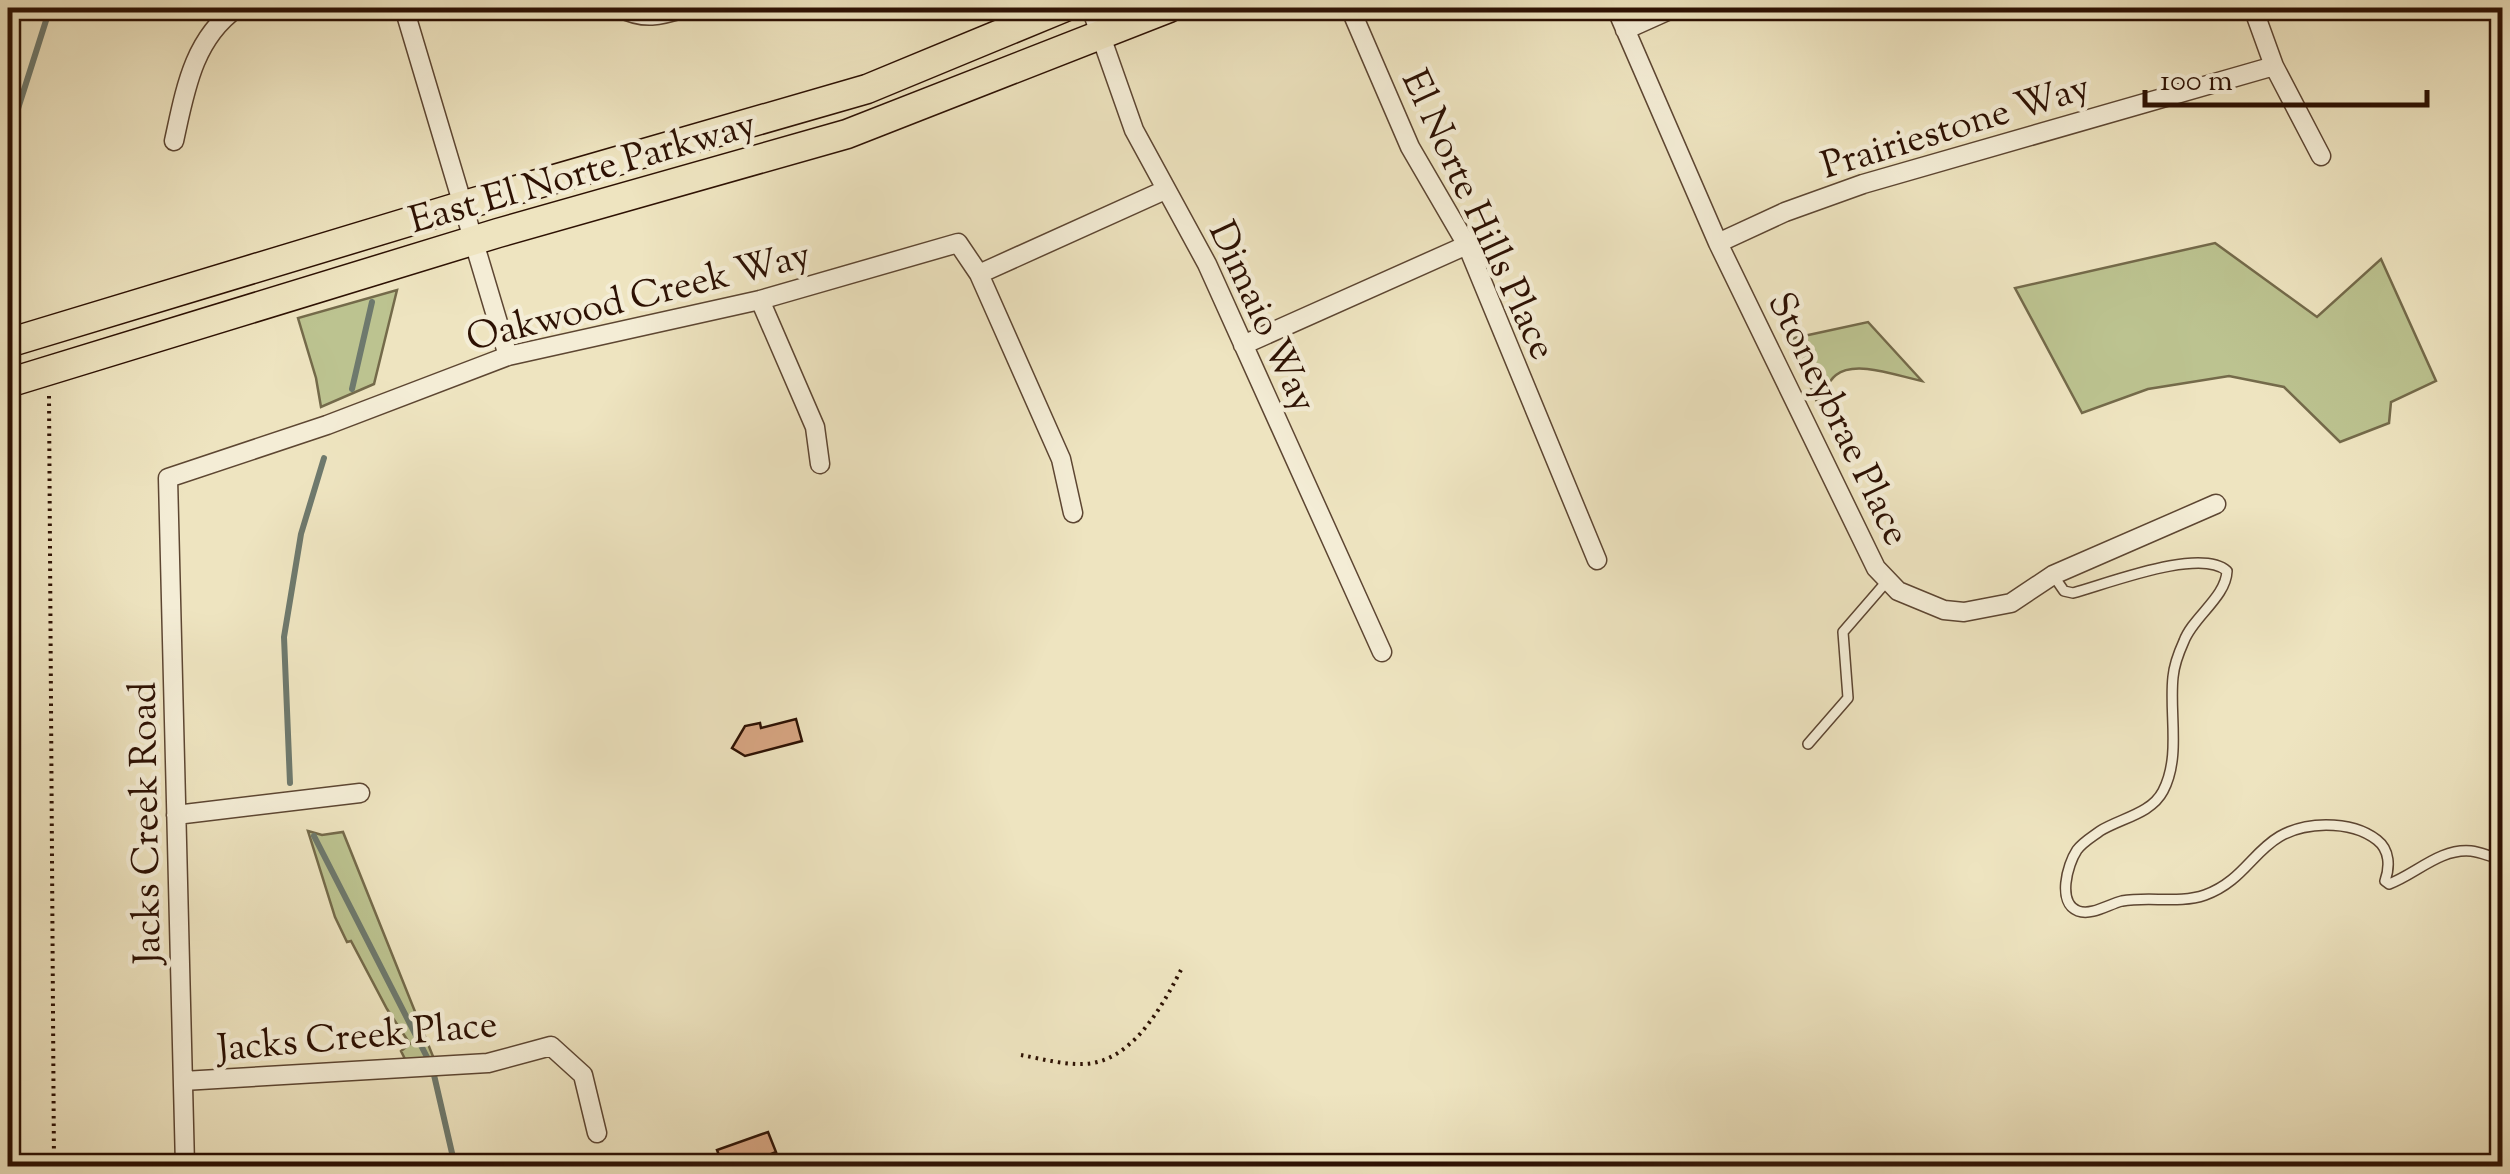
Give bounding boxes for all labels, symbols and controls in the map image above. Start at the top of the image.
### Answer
scale bar [2145,45,2428,107]
text: 100 m [2160,61,2233,104]
street label: El Norte Hills Place [1385,62,1567,370]
street label: Prairiestone Way [1815,62,2097,195]
street label: East El Norte Parkway [404,100,763,250]
street label: Dimaio Way [1193,213,1328,422]
street label: Oakwood Creek Way [461,230,817,368]
street label: Stoneybrae Place [1752,284,1921,556]
street label: Jacks Creek Road [119,681,177,967]
street label: Jacks Creek Place [213,1000,500,1078]

